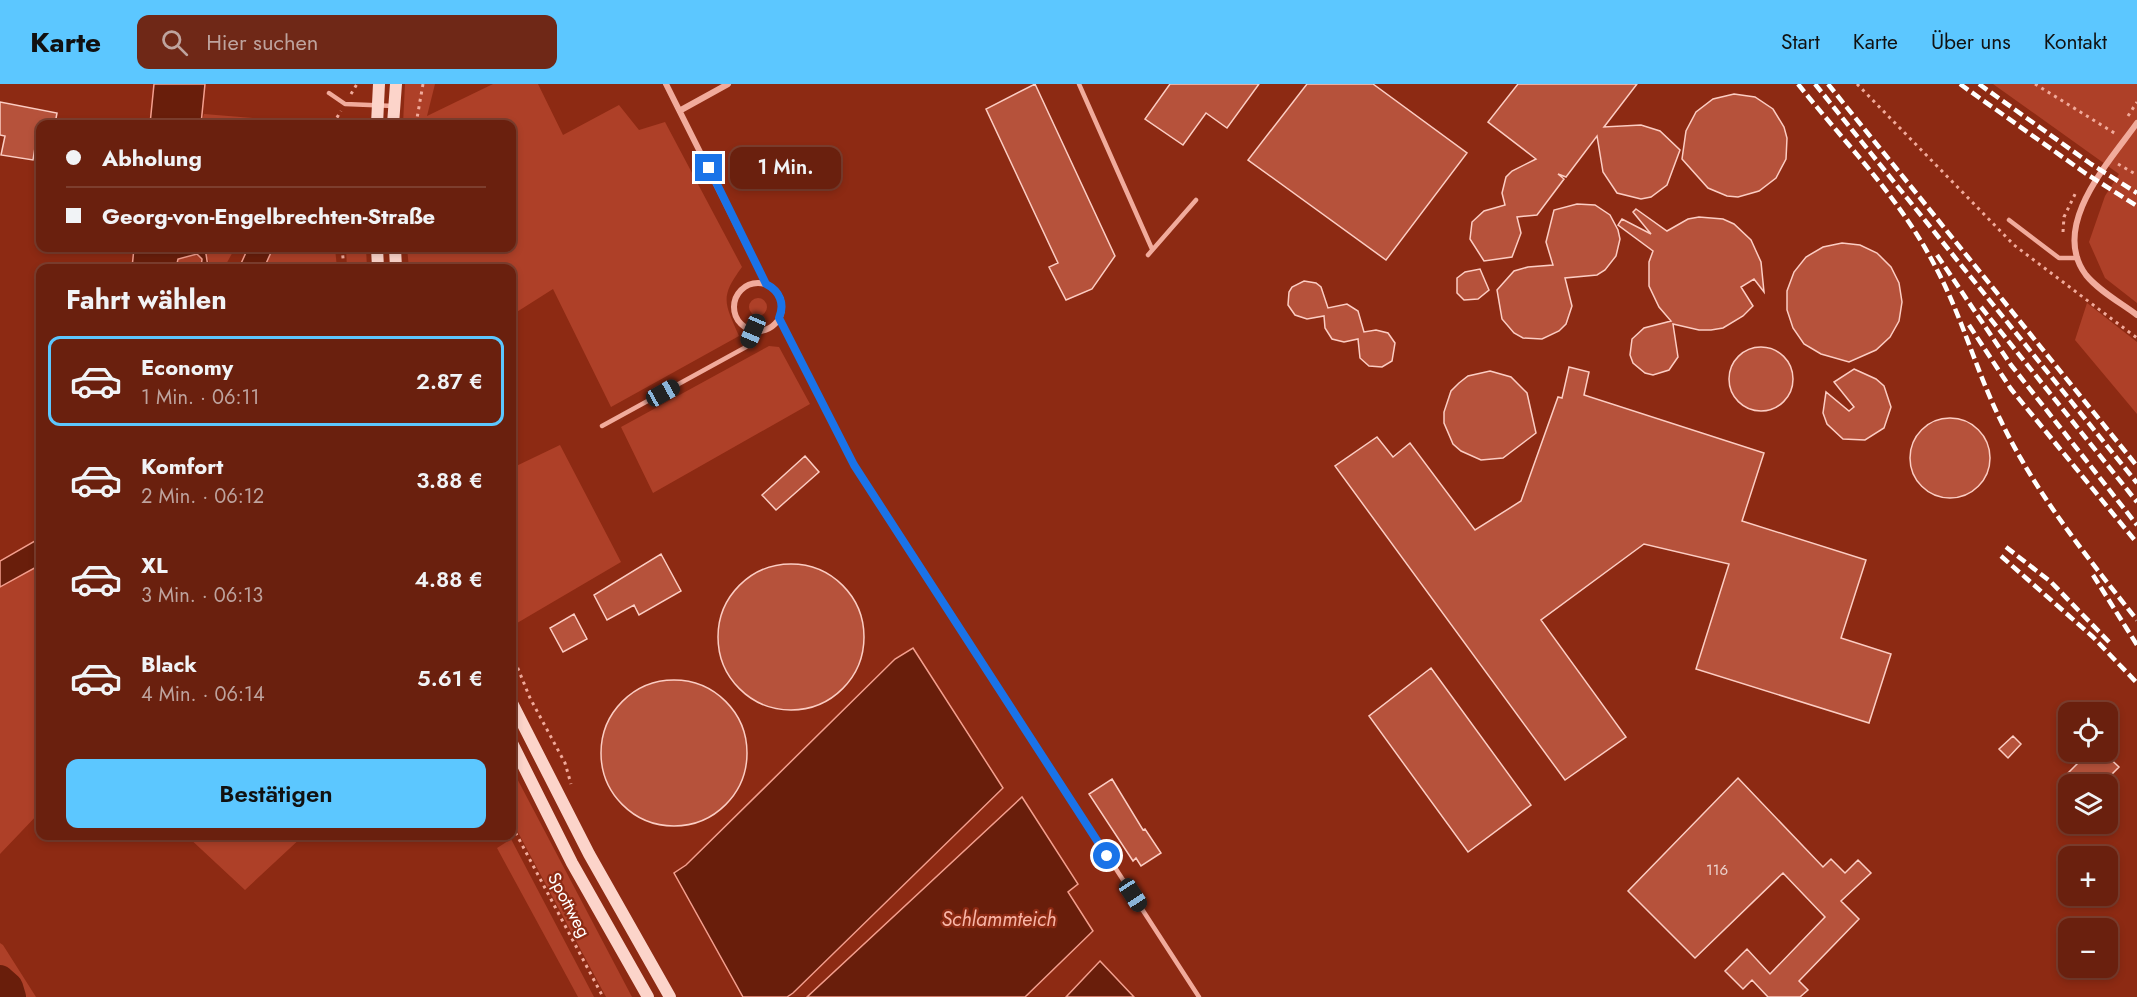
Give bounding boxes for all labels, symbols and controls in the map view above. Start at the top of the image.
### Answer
search box [137,15,557,69]
text: Karte [30,22,101,63]
icon: search [158,26,191,59]
text: Hier suchen [206,26,318,58]
text: Start [1781,27,1820,57]
text: Karte [1853,27,1898,57]
text: Über uns [1931,27,2011,57]
text: Kontakt [2044,27,2107,57]
text: Abholung [102,142,202,174]
callout: 1 Min. [730,147,841,189]
text: 1 Min. [757,153,814,182]
route end [695,154,722,181]
text: Georg-von-Engelbrechten-Straße [102,200,435,232]
text: Fahrt wählen [66,280,227,319]
car [738,311,768,351]
text: Economy [141,351,233,383]
icon: car [69,354,123,408]
text: 2.87 € [416,365,483,397]
car [643,376,683,410]
text: 1 Min. · 06:11 [141,383,259,412]
text: Komfort [141,450,223,482]
icon: car [69,453,123,507]
text: 3.88 € [416,464,483,496]
text: 2 Min. · 06:12 [141,482,264,511]
text: XL [141,549,168,581]
icon: car [69,552,123,606]
text: 4.88 € [415,563,483,595]
text: 3 Min. · 06:13 [141,581,263,610]
text: Black [141,648,197,680]
icon: car [69,651,123,705]
text: 5.61 € [417,662,483,694]
text: 4 Min. · 06:14 [141,680,265,709]
map controls [2058,702,2118,978]
button: locate [2058,702,2118,762]
button: Bestätigen [66,759,486,828]
button: layers [2058,774,2118,834]
route start [1093,842,1120,869]
button: + [2058,846,2118,906]
house number: 116 [1706,859,1728,881]
street label: Spottweg [541,868,597,942]
car [1116,875,1150,915]
water label: Schlammteich [941,905,1057,934]
button: − [2058,918,2118,978]

